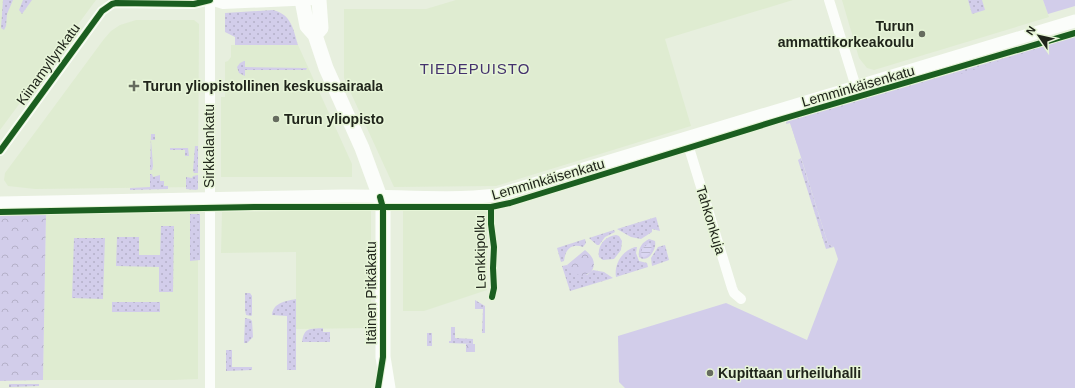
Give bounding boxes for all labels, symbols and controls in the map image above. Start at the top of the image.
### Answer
north arrow [1019,16,1059,56]
place label: Turun ammattikorkeakoulu [778,18,914,50]
street label: Kiinamyllynkatu [13,20,83,108]
text: N [1024,24,1038,37]
marker: Turun ammattikorkeakoulu [917,29,927,39]
district label: TIEDEPUISTO [420,60,530,77]
street label: Lemminkäisenkatu [800,62,916,110]
place label: Turun yliopistollinen keskussairaala [143,78,383,94]
marker: Turun yliopistollinen keskussairaala [128,80,140,92]
street label: Sirkkalankatu [201,104,217,188]
place label: Turun yliopisto [284,111,384,127]
marker: Turun yliopisto [271,114,281,124]
street label: Lemminkäisenkatu [490,155,606,203]
street label: Tahkonkuja [693,184,729,256]
street label: Lenkkipolku [471,215,489,289]
street label: Itäinen Pitkäkatu [363,241,379,345]
place label: Kupittaan urheiluhalli [718,365,861,381]
marker: Kupittaan urheiluhalli [705,368,715,378]

